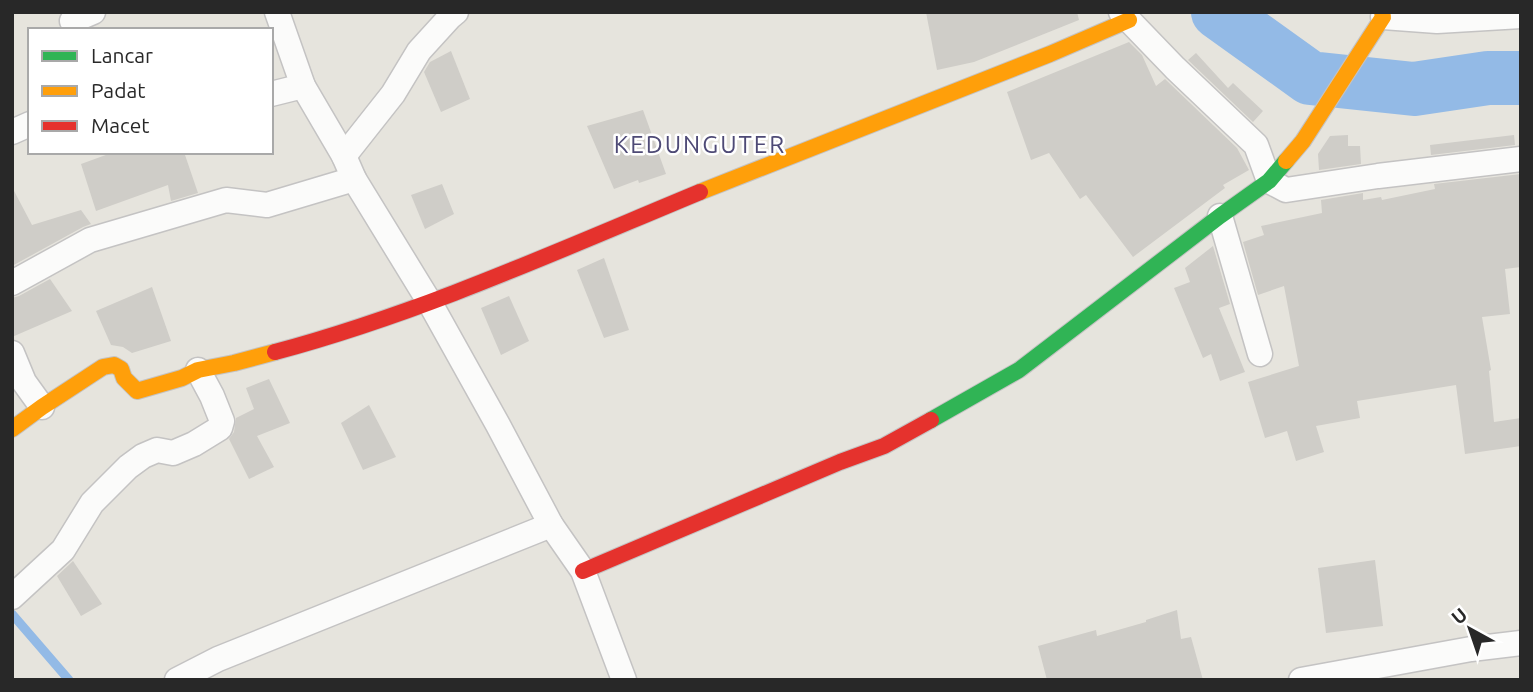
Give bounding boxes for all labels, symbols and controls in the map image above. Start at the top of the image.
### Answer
legend [28,28,273,154]
text: Lancar [91,43,153,67]
text: Padat [91,78,146,102]
text: Macet [91,113,150,137]
district label: KEDUNGUTER [614,131,786,158]
north arrow [1435,594,1505,664]
text: U [1447,603,1471,629]

